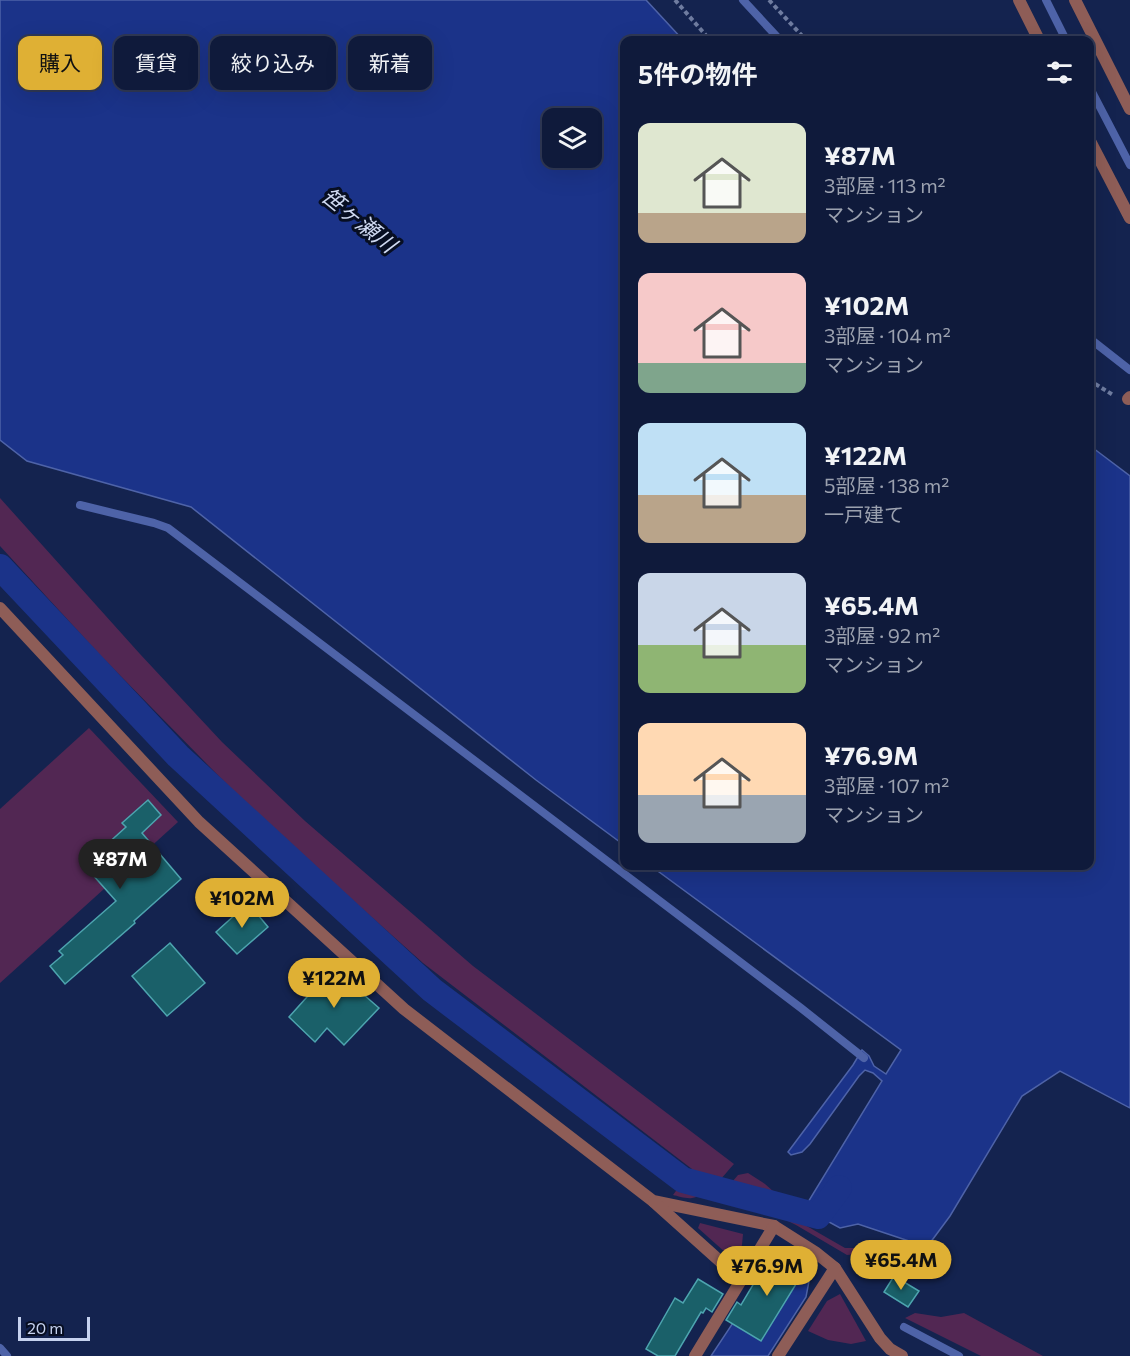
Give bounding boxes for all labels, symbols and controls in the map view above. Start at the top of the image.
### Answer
chip: 購入 [18,36,102,90]
chip: 賃貸 [114,36,198,90]
chip: 絞り込み [210,36,336,90]
chip: 新着 [348,36,432,90]
icon: filters [1043,56,1076,89]
text: 5件の物件 [638,58,757,89]
map controls [542,108,602,168]
button: layers [542,108,602,168]
text: ¥87M [824,139,896,170]
icon: home [686,147,758,219]
text: 3部屋 · 113 m² [824,173,946,197]
water label: 笹ヶ瀬川 [317,181,404,259]
text: マンション [824,202,924,226]
text: ¥102M [824,289,909,320]
icon: home [686,297,758,369]
text: 3部屋 · 104 m² [824,323,951,347]
text: マンション [824,352,924,376]
text: ¥122M [824,439,907,470]
icon: home [686,447,758,519]
text: 5部屋 · 138 m² [824,473,949,497]
text: 一戸建て [824,502,904,526]
text: ¥65.4M [824,589,919,620]
icon: home [686,597,758,669]
text: 3部屋 · 92 m² [824,623,940,647]
text: マンション [824,652,924,676]
text: ¥76.9M [824,739,918,770]
icon: home [686,747,758,819]
text: 3部屋 · 107 m² [824,773,949,797]
text: マンション [824,802,924,826]
pin: ¥87M [84,839,156,890]
text: ¥87M [92,846,148,870]
pin: ¥102M [200,878,284,929]
text: ¥102M [209,885,275,909]
pin: ¥122M [292,958,376,1009]
text: ¥122M [302,965,366,989]
pin: ¥65.4M [852,1240,950,1291]
pin: ¥76.9M [718,1246,816,1297]
text: ¥65.4M [864,1247,938,1271]
text: ¥76.9M [731,1253,803,1277]
scale bar [18,1314,90,1342]
text: 20 m [27,1318,63,1337]

